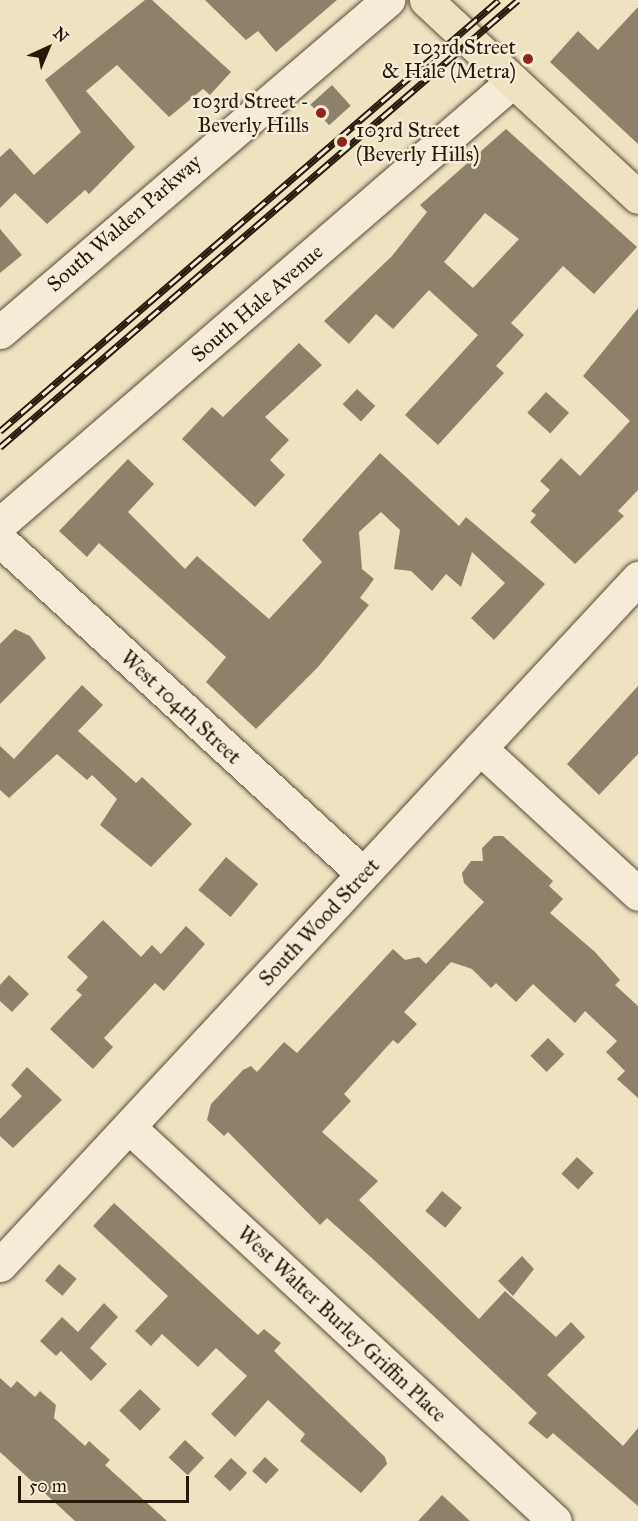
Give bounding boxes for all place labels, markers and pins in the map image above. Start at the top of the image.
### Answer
place label: 103rd Street & Hale (Metra) [382,34,516,84]
marker: 103rd Street & Hale (Metra) [521,52,535,66]
place label: 103rd Street - Beverly Hills [192,88,309,138]
marker: 103rd Street - Beverly Hills [314,106,328,120]
place label: 103rd Street (Beverly Hills) [356,117,479,167]
marker: 103rd Street (Beverly Hills) [333,133,351,151]

